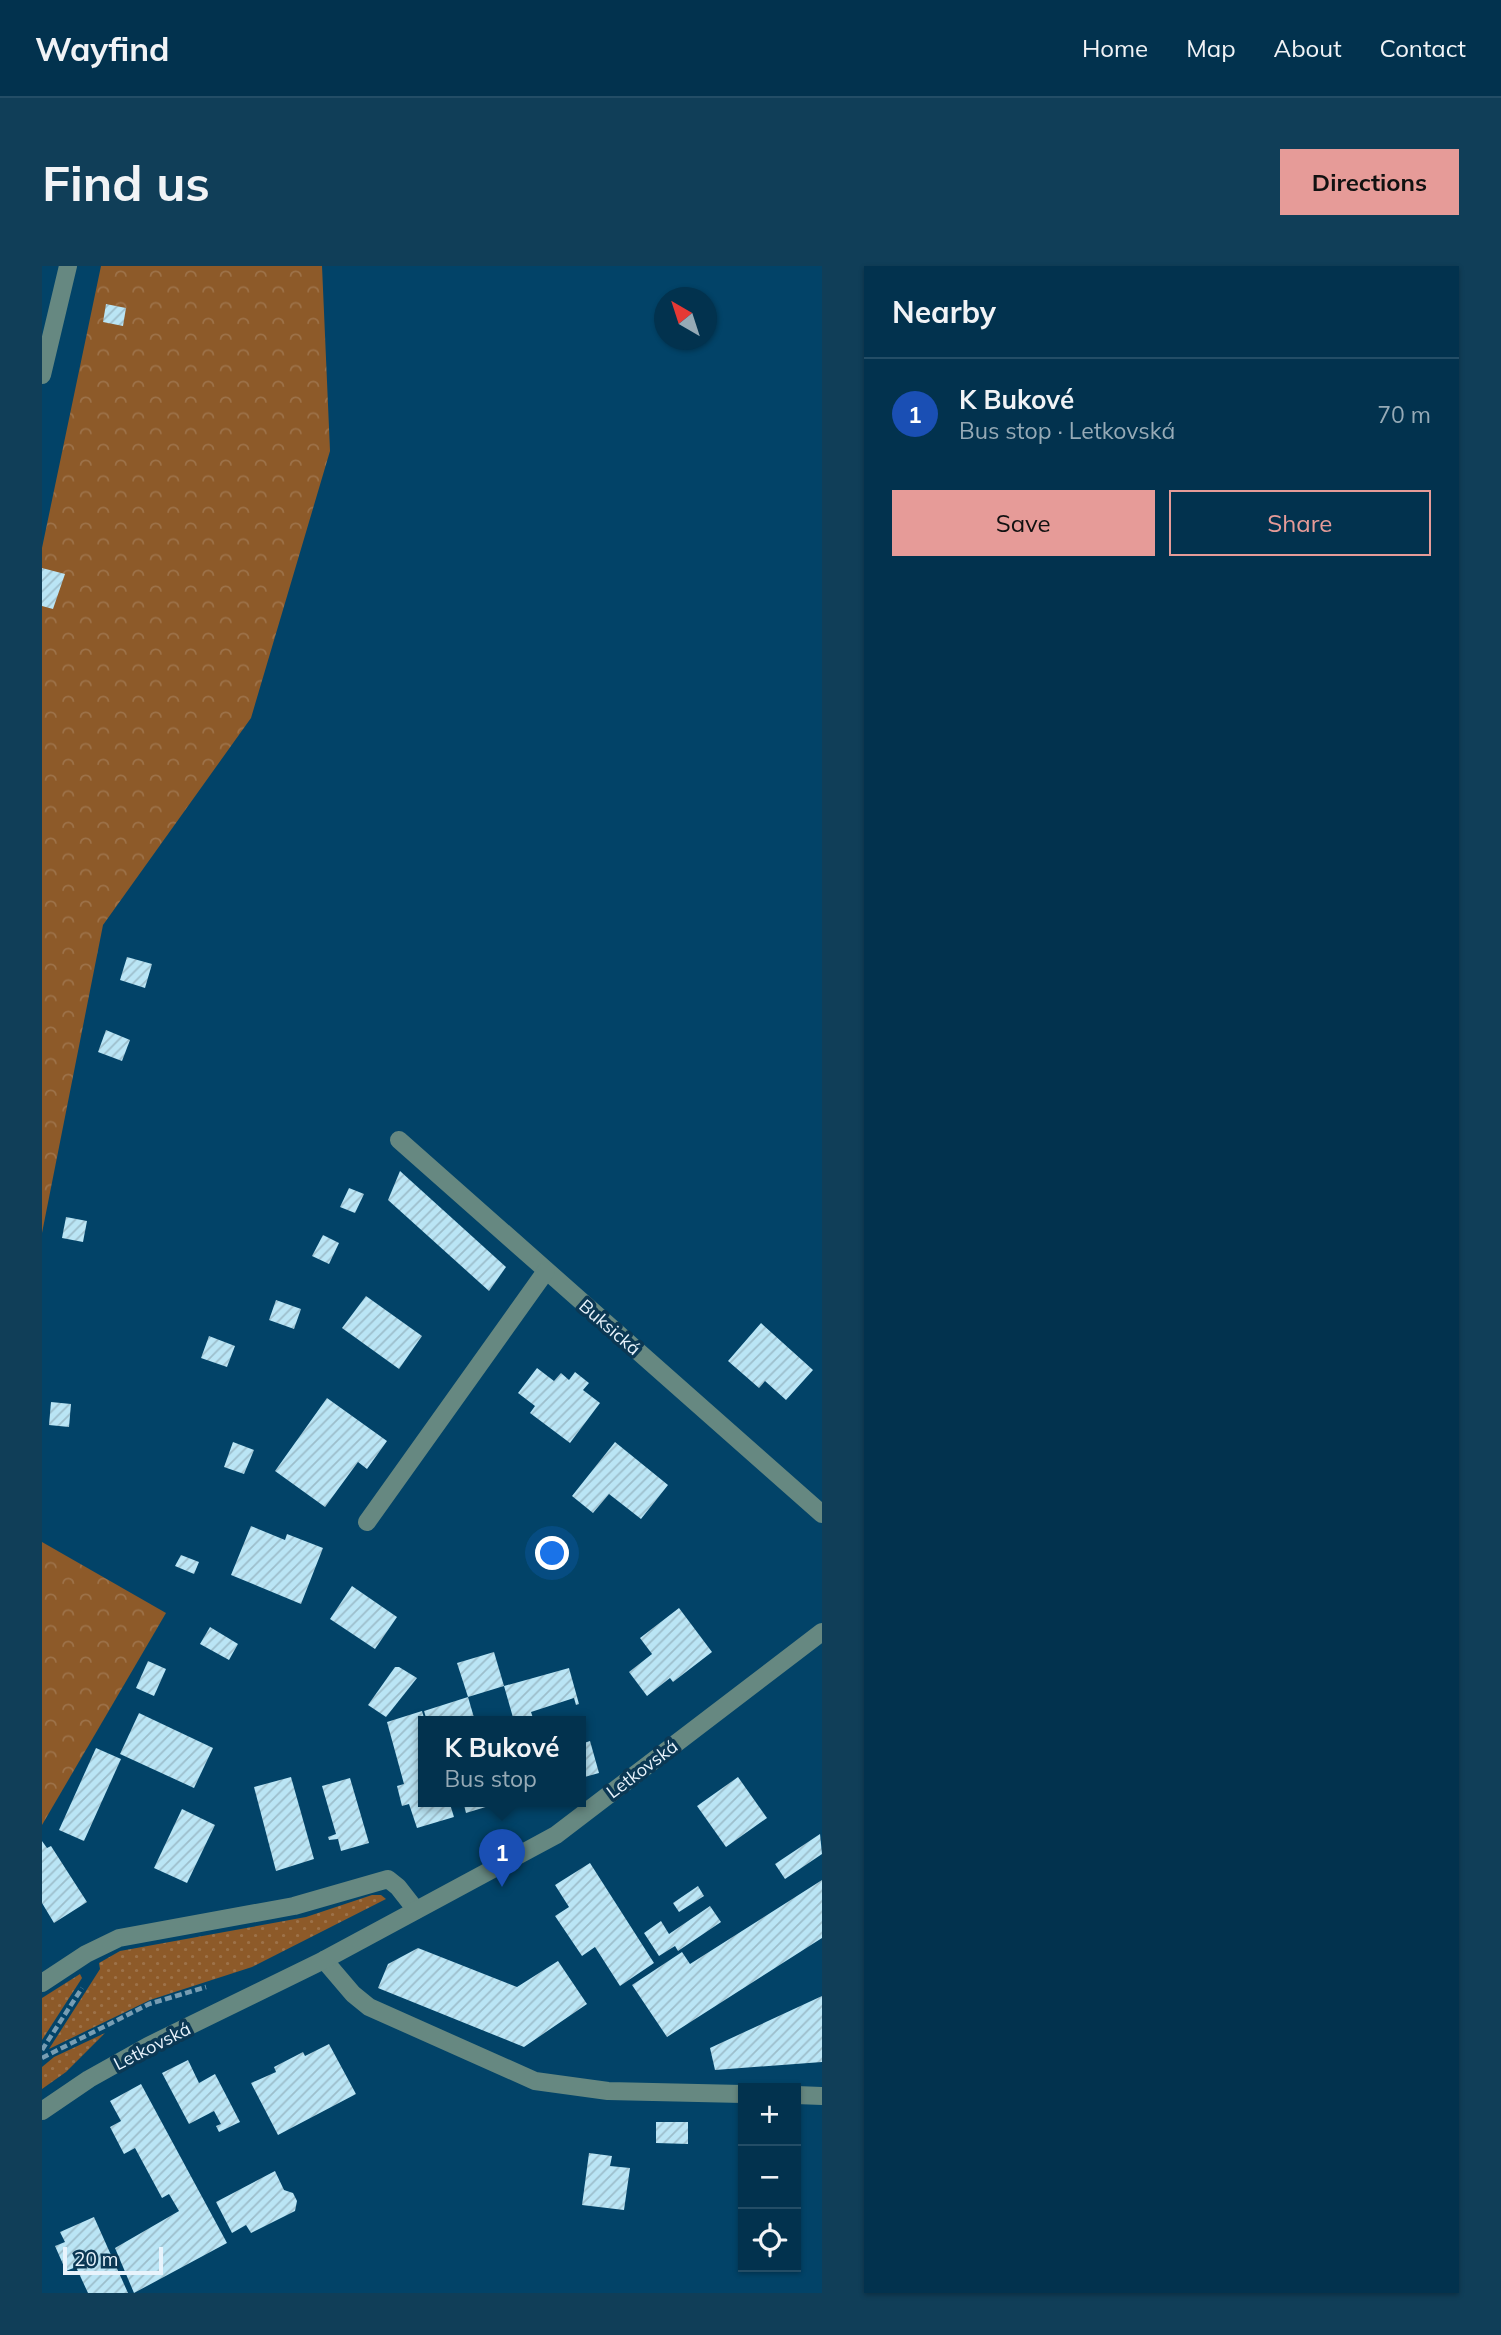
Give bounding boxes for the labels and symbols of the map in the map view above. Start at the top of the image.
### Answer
north arrow [654,287,717,350]
street label: Buksická [575,1294,645,1360]
your location [535,1536,569,1570]
street label: Letkovská [602,1735,682,1803]
pin: 1 [479,1829,525,1887]
street label: Letkovská [110,2017,194,2075]
scale bar [63,2244,163,2276]

